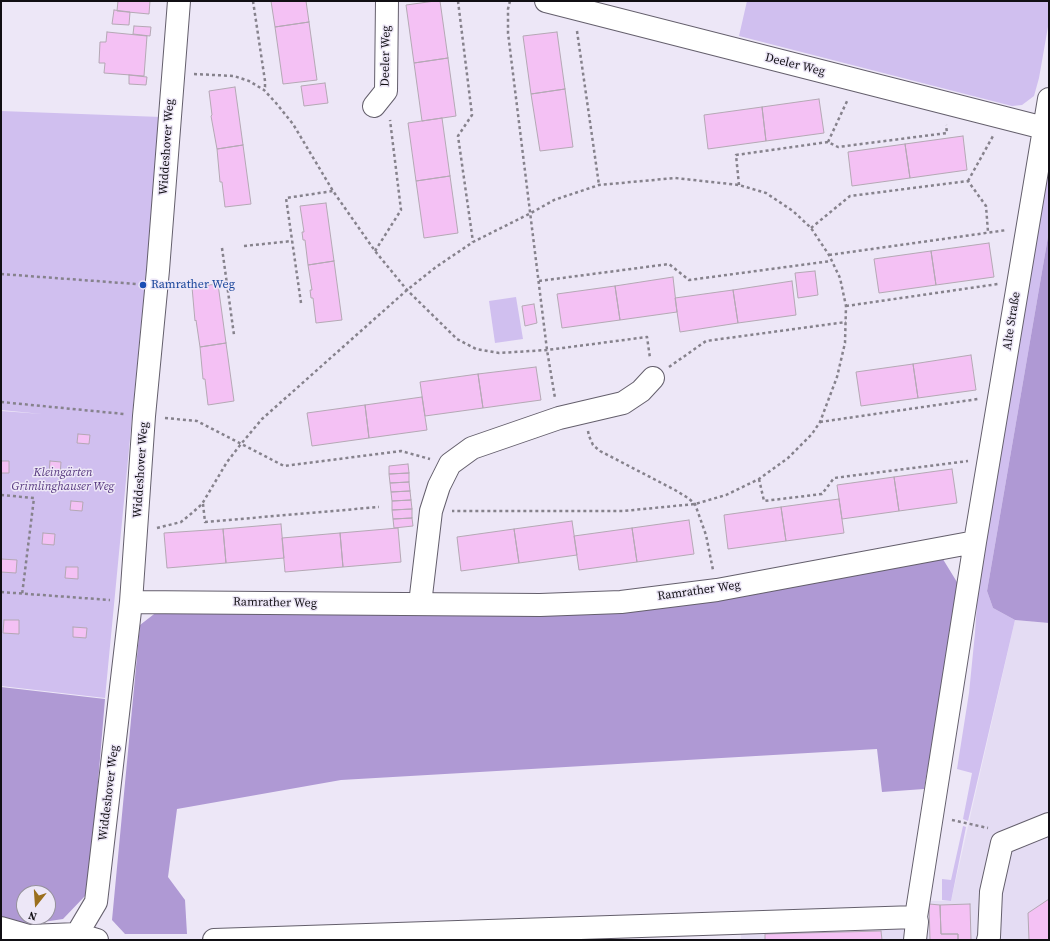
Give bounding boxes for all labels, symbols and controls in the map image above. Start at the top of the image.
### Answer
street label: Deeler Weg [378,25,394,87]
street label: Deeler Weg [764,51,826,79]
street label: Widdeshover Weg [156,98,178,196]
place label: Ramrather Weg [151,278,235,292]
marker: Ramrather Weg [138,280,148,290]
street label: Alte Straße [1000,291,1024,351]
street label: Widdeshover Weg [130,421,152,519]
park label: Kleingärten Grimlinghauser Weg [12,466,114,494]
street label: Ramrather Weg [656,578,742,604]
street label: Ramrather Weg [233,595,317,611]
street label: Widdeshover Weg [96,744,122,842]
north arrow [16,885,56,925]
text: N [27,908,39,924]

